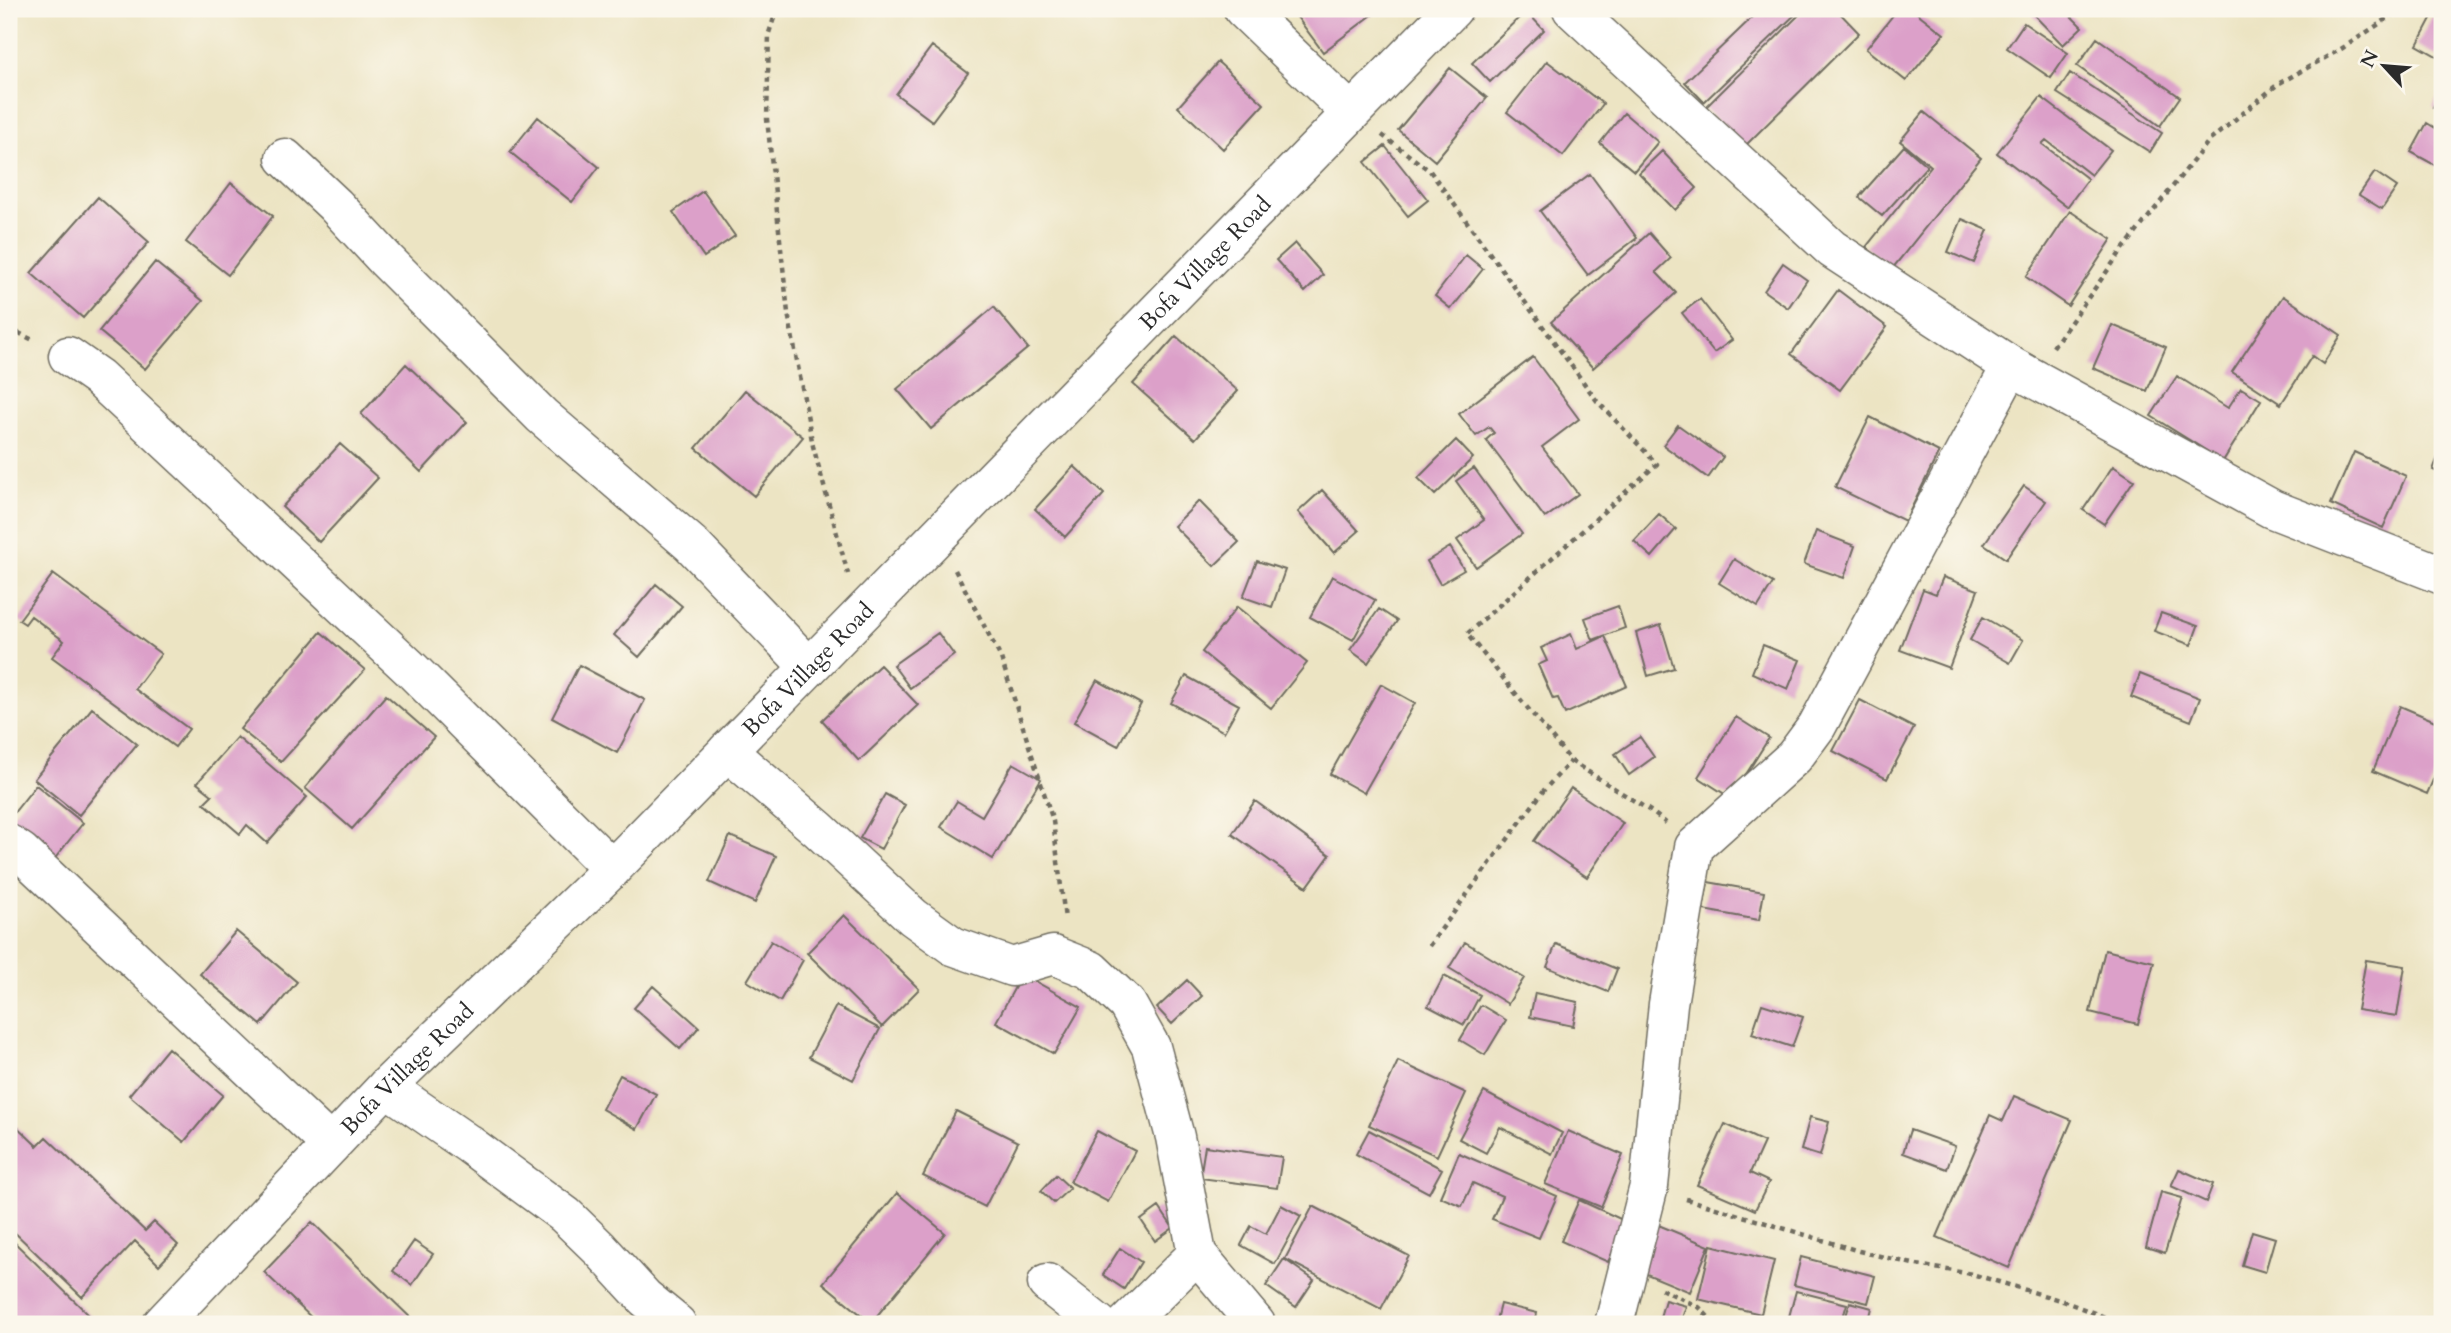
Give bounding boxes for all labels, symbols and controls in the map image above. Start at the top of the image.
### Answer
north arrow [2350,32,2420,102]
text: N [2354,45,2385,72]
street label: Bofa Village Road [1132,189,1278,337]
street label: Bofa Village Road [735,595,881,743]
street label: Bofa Village Road [334,995,481,1142]

